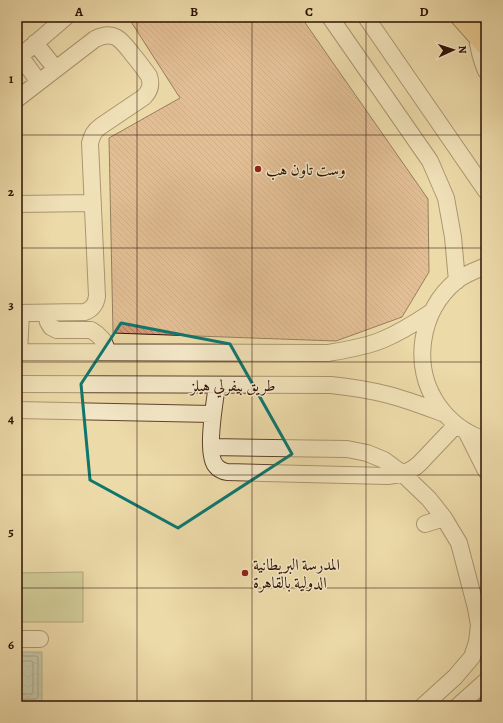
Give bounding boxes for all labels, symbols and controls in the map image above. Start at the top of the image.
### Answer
text: A [74,3,84,20]
text: B [190,3,198,20]
text: C [305,3,313,20]
text: D [419,3,429,20]
north arrow [433,30,473,70]
text: N [455,45,470,54]
text: 1 [9,70,14,87]
place label: وست تاون هب [266,159,346,181]
marker: وست تاون هب [253,164,263,174]
text: 2 [8,183,15,200]
text: 3 [8,296,14,313]
street label: طريق بيفرلي هيلز [188,375,276,398]
text: 4 [8,410,14,427]
text: 5 [8,523,14,540]
place label: المدرسة البريطانية الدولية بالقاهرة [253,554,340,594]
marker: المدرسة البريطانية الدولية بالقاهرة [240,568,250,578]
text: 6 [8,636,14,653]

